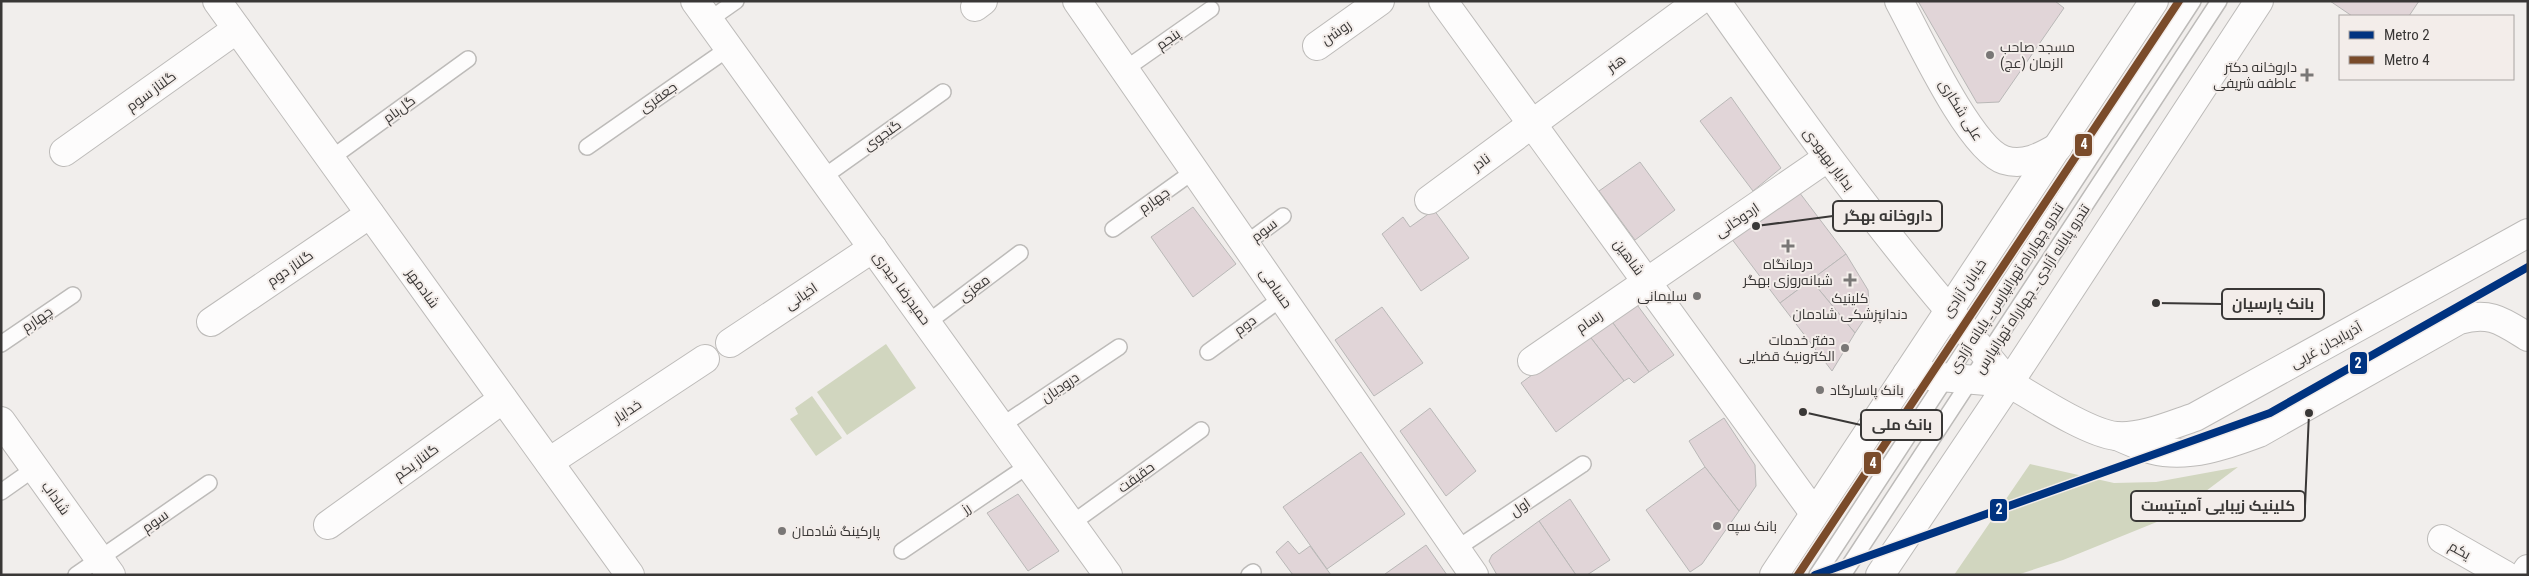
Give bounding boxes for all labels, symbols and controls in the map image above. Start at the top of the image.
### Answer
legend [2339,15,2514,80]
street label: روشن [1318,16,1354,48]
street label: پنجم [1153,25,1184,55]
text: Metro 2 [2384,26,2430,44]
place label: مسجد صاحب الزمان (عج) [2000,39,2075,72]
marker: مسجد صاحب الزمان (عج) [1984,49,1996,61]
street label: هنر [1603,51,1629,76]
text: Metro 4 [2384,51,2430,69]
place label: داروخانه دکتر عاطفه شریفی [2213,59,2297,91]
street label: گلناز سوم [123,68,180,116]
marker: داروخانه دکتر عاطفه شریفی [2301,69,2313,81]
street label: علی شکاری [1936,76,1986,144]
street label: جعفری [636,78,680,116]
street label: گل‌بام [380,92,419,128]
street label: گنجوی [860,116,904,154]
street label: بدایار بهبودی [1800,125,1858,193]
line badge: 4 [2074,133,2093,157]
text: 4 [2080,136,2088,152]
street label: نادر [1468,150,1493,174]
street label: چهارم [1136,184,1173,218]
street label: اردوخانی [1712,199,1762,241]
street label: تندرو چهارراه تهرانپارس ـ پایانه آزادی [1945,200,2069,377]
callout: داروخانه بهگر [1833,201,1942,231]
street label: تندرو پایانه آزادی ـ چهارراه تهرانپارس [1971,201,2095,378]
text: داروخانه بهگر [1843,207,1932,225]
street label: سوم [1248,215,1281,247]
street label: شاهین [1611,236,1647,278]
marker: درمانگاه شبانه‌روزی بهگر [1781,239,1795,253]
street label: گلناز دوم [264,247,317,291]
street label: حمیدرضا حیدری [870,248,934,328]
place label: درمانگاه شبانه‌روزی بهگر [1742,256,1833,288]
street label: خیابان آزادی [1939,256,1989,320]
street label: شادمهر [403,264,443,311]
street label: حسامی [1256,265,1296,311]
street label: معزی [955,271,993,305]
marker: کلینیک دندانپزشکی شادمان [1843,273,1857,287]
street label: اخیانی [782,279,820,313]
place label: سلیمانی [1637,288,1687,304]
callout: بانک پارسیان [2222,289,2324,319]
marker: سلیمانی [1691,290,1703,302]
place label: کلینیک دندانپزشکی شادمان [1792,290,1908,324]
text: بانک پارسیان [2232,295,2314,315]
street label: چهارم [19,303,57,337]
street label: رسام [1573,306,1606,337]
street label: دوم [1231,312,1260,340]
street label: آذربایجان غربی [2287,319,2365,371]
place label: دفتر خدمات الکترونیک قضایی [1739,332,1835,364]
marker: دفتر خدمات الکترونیک قضایی [1839,342,1851,354]
line badge: 2 [2349,351,2368,375]
text: 2 [2354,355,2362,371]
street label: درودیان [1038,369,1082,405]
place label: بانک پاسارگاد [1830,382,1904,400]
marker: بانک پاسارگاد [1814,384,1826,396]
street label: خدایار [609,396,644,427]
callout: بانک ملی [1861,410,1942,440]
text: بانک ملی [1872,416,1932,434]
street label: گلناز یکم [391,441,443,485]
line badge: 4 [1863,451,1882,475]
text: 4 [1869,455,1877,471]
street label: حقیقت [1115,458,1157,496]
street label: شاداب [39,478,73,518]
callout: کلینیک زیبایی آمیتیست [2131,491,2305,521]
street label: اول [1507,495,1534,520]
text: کلینیک زیبایی آمیتیست [2141,497,2295,515]
line badge: 2 [1989,498,2008,522]
street label: رز [958,499,974,517]
text: 2 [1995,501,2003,517]
street label: سوم [139,506,172,537]
place label: بانک سپه [1727,518,1777,536]
marker: بانک سپه [1711,520,1723,532]
place label: پارکینگ شادمان [792,523,880,541]
marker: پارکینگ شادمان [776,525,788,537]
street label: یکم [2445,538,2474,564]

